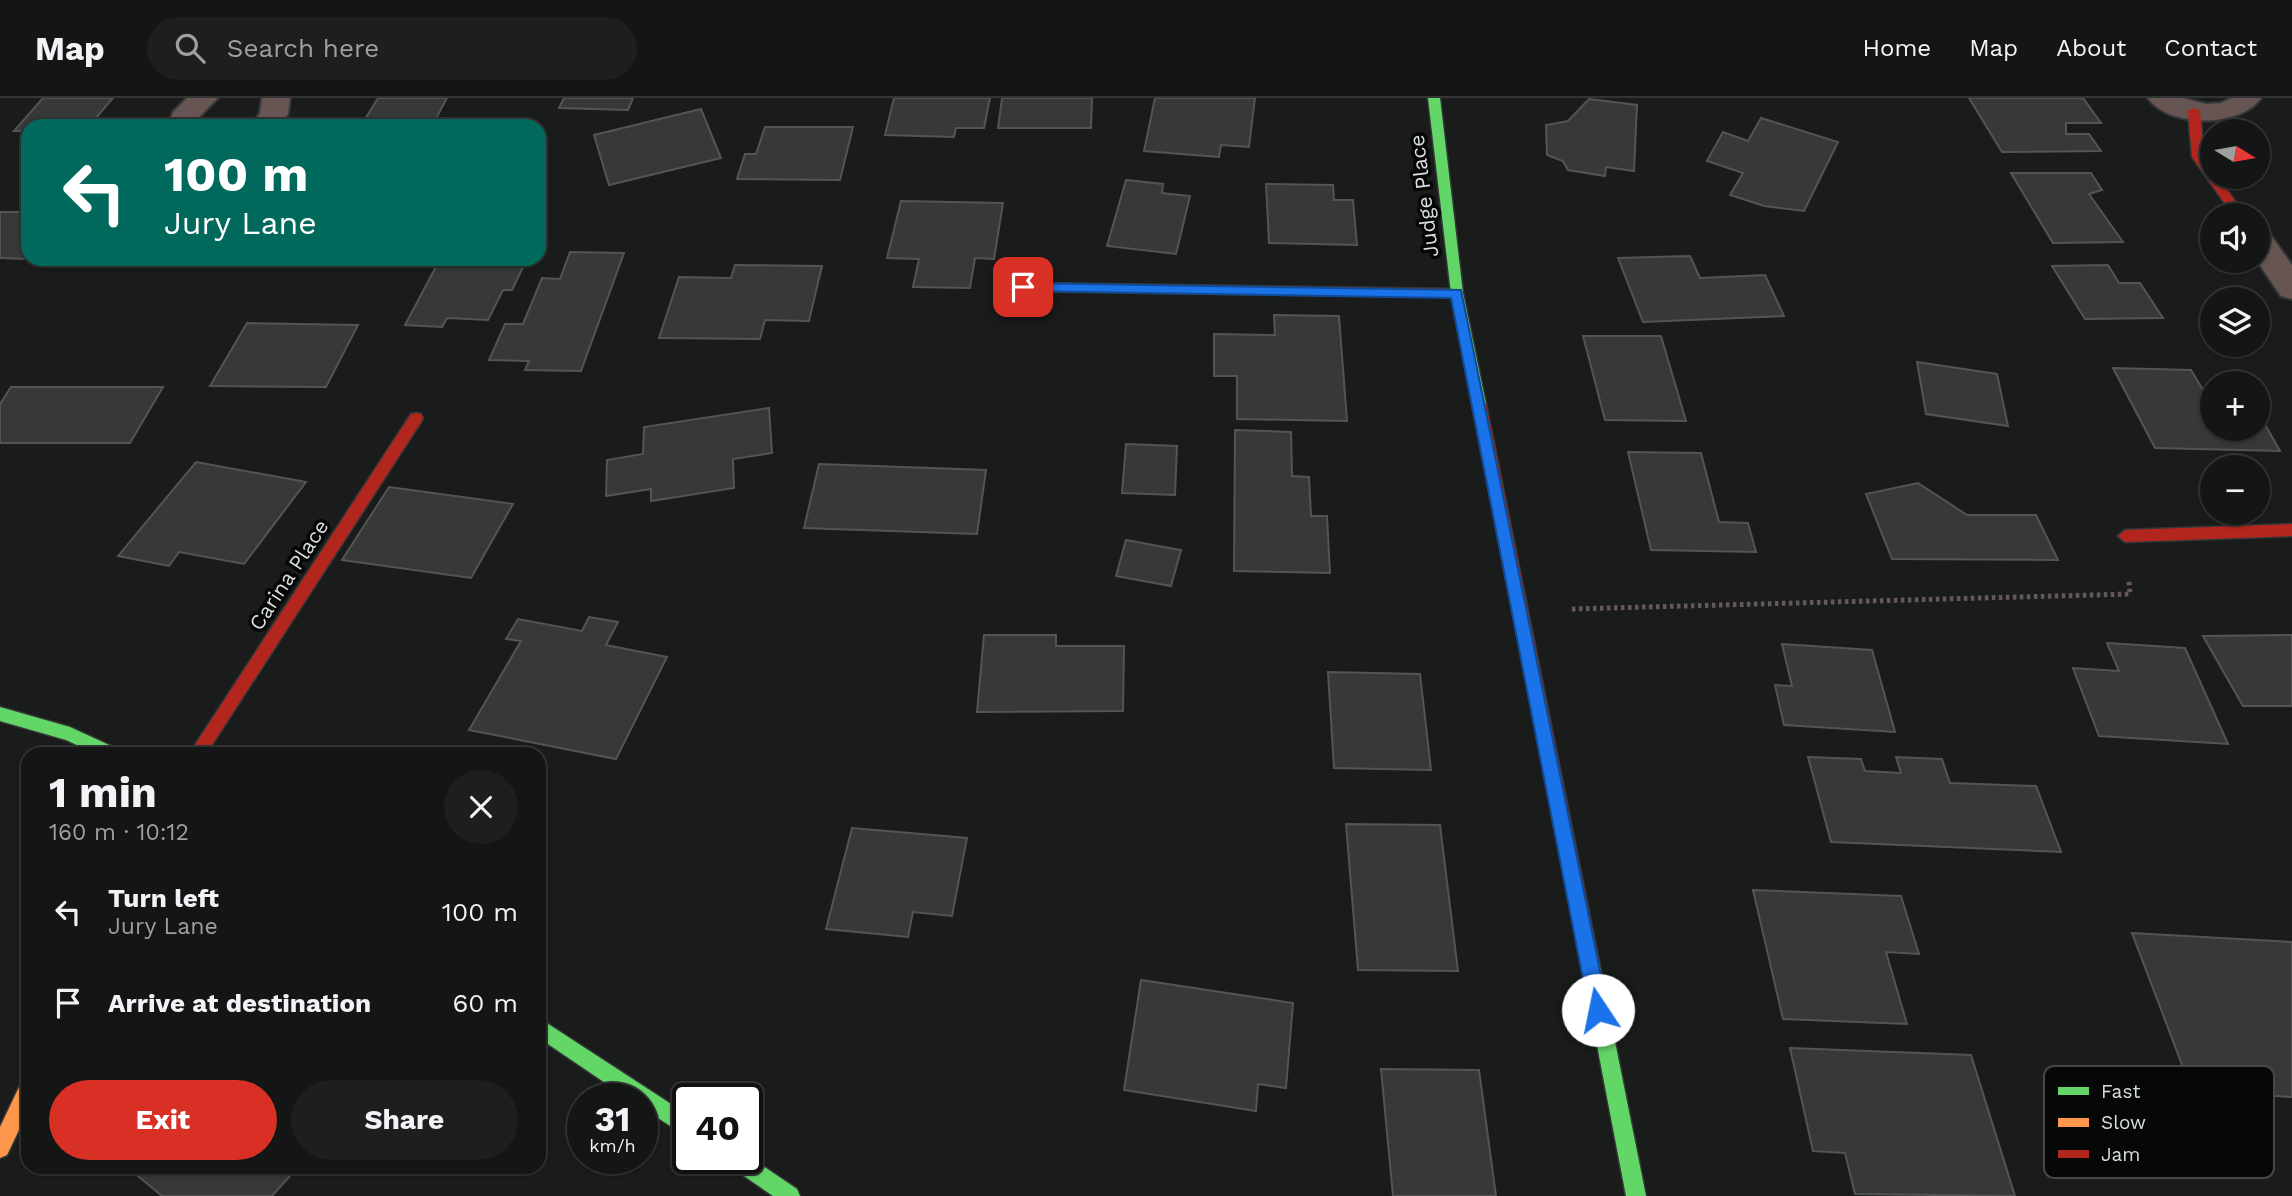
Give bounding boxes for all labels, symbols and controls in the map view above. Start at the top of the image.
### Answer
search box [147,17,637,80]
text: Map [35,29,105,68]
icon: search [171,29,209,67]
text: Search here [227,33,379,63]
text: Home [1863,34,1931,62]
text: Map [1969,34,2018,62]
text: About [2056,34,2126,62]
text: Contact [2164,34,2257,62]
north arrow [2200,119,2270,189]
map controls [2200,119,2270,525]
street label: Judge Place [1404,133,1443,259]
text: 100 m [164,145,308,203]
icon: left [49,147,140,238]
button: sound [2200,203,2270,273]
text: Jury Lane [164,204,317,242]
pin [993,257,1053,317]
icon: arrive [1004,268,1042,306]
button: layers [2200,287,2270,357]
button: + [2200,371,2270,441]
button: − [2200,455,2270,525]
street label: Carina Place [244,515,334,635]
text: 1 min [49,768,157,817]
button: close [444,770,518,844]
text: 160 m · 10:12 [49,819,189,846]
text: Turn left [108,883,219,913]
icon: left [49,893,87,931]
text: 100 m [442,897,518,927]
text: Jury Lane [108,913,218,940]
position arrow [1561,973,1635,1047]
icon: arrive [49,984,87,1022]
text: Arrive at destination [108,988,371,1018]
text: 60 m [452,988,518,1018]
legend [2044,1066,2274,1178]
button: Exit [49,1080,277,1160]
button: Share [291,1080,518,1160]
text: Fast [2101,1080,2140,1103]
speed limit sign: 40 [672,1083,763,1174]
text: 31 [595,1098,630,1140]
text: Slow [2101,1111,2146,1134]
text: km/h [589,1135,636,1156]
text: Jam [2101,1143,2140,1166]

